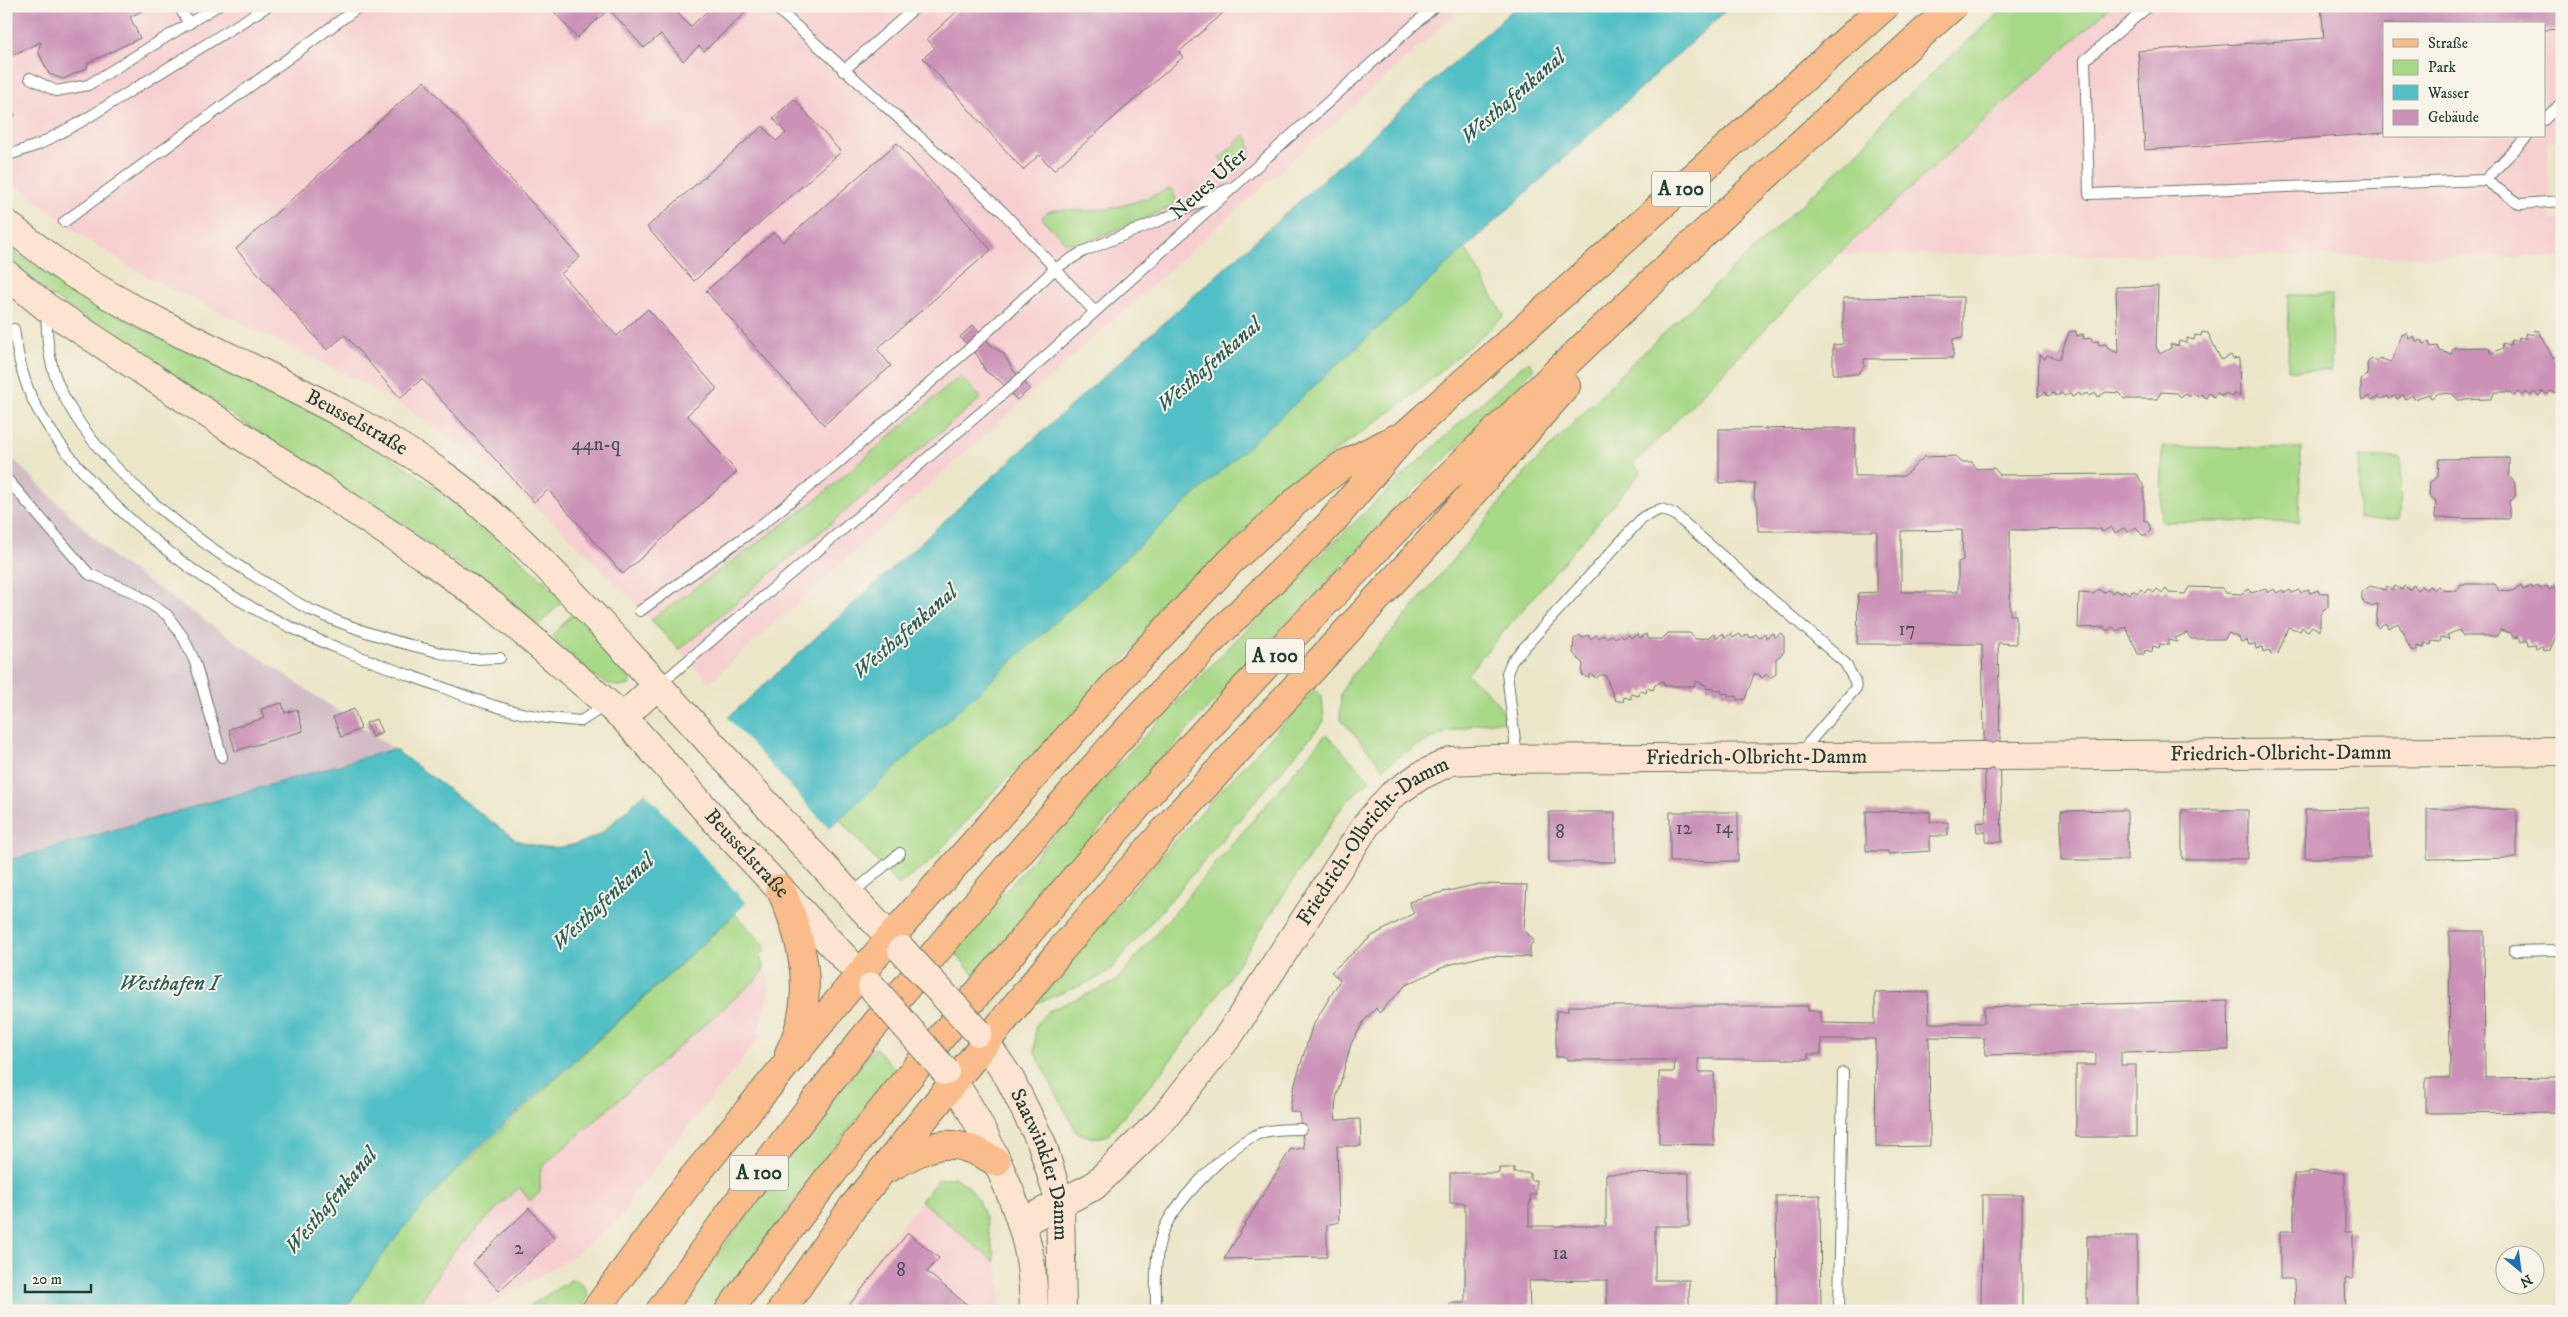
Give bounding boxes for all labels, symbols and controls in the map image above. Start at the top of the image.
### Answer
legend [2383,22,2546,138]
text: Straße [2428,34,2468,53]
water label: Westhafenkanal [1455,43,1573,150]
text: Park [2428,58,2457,77]
text: Wasser [2427,84,2469,103]
text: Gebäude [2428,108,2479,127]
street label: Neues Ufer [1165,142,1253,225]
road number: A 100 [1652,172,1710,206]
water label: Westhafenkanal [1151,311,1269,418]
street label: Beusselstraße [301,384,413,462]
house number: 44n-q [572,433,621,457]
water label: Westhafenkanal [847,578,965,685]
house number: 17 [1899,618,1916,641]
road number: A 100 [1246,638,1304,674]
street label: Friedrich-Olbricht-Damm [2170,740,2392,767]
street label: Friedrich-Olbricht-Damm [1646,744,1867,771]
street label: Friedrich-Olbricht-Damm [1291,751,1453,931]
street label: Beusselstraße [698,804,795,904]
house number: 14 [1715,816,1734,839]
house number: 12 [1676,817,1693,840]
house number: 8 [1555,821,1565,844]
water label: Westhafenkanal [546,846,662,956]
water label: Westhafen I [119,970,223,997]
street label: Saatwinkler Damm [1004,1084,1074,1241]
water label: Westhafenkanal [279,1141,385,1260]
road number: A 100 [730,1156,788,1190]
house number: 2 [514,1237,524,1260]
house number: 1a [1552,1242,1568,1265]
north arrow [2496,1244,2546,1294]
house number: 8 [896,1259,906,1282]
scale bar [25,1262,91,1294]
text: 20 m [32,1270,62,1289]
text: N [2516,1270,2535,1291]

